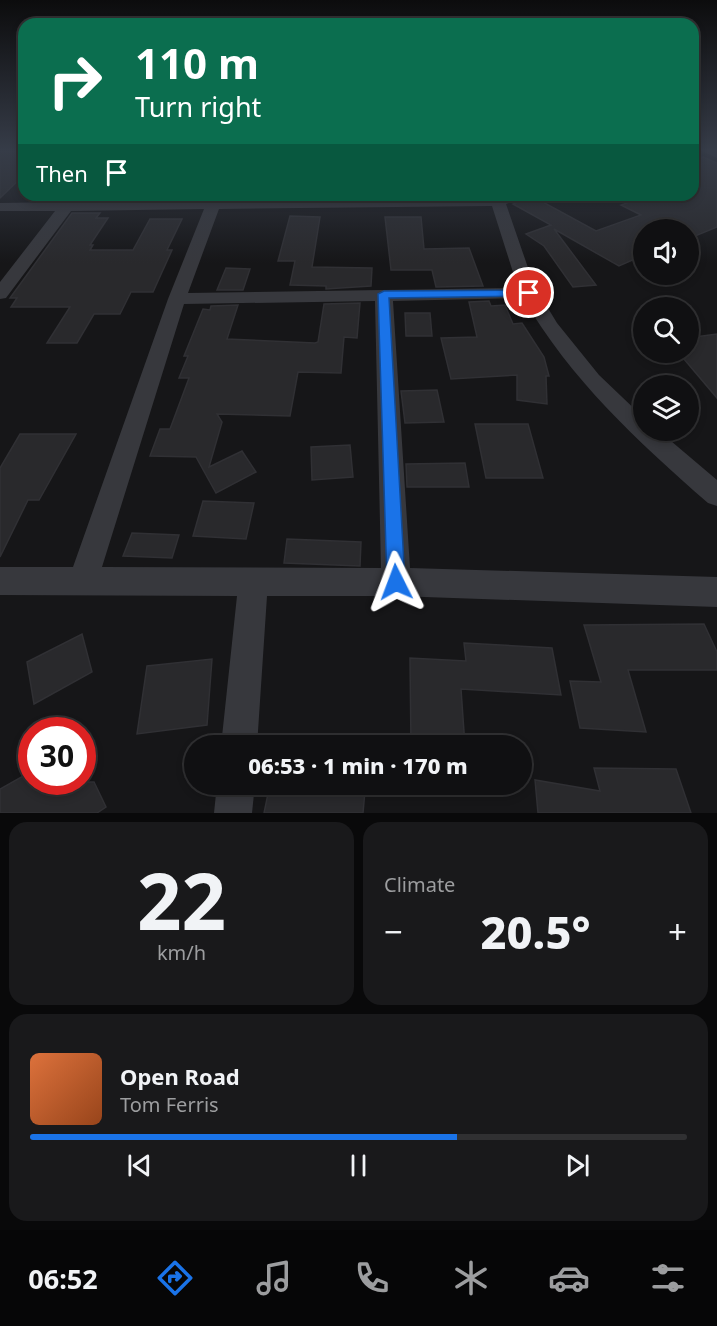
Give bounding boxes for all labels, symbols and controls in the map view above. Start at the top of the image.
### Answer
text: 110 m [135,34,259,91]
icon: right [36,42,114,120]
text: Turn right [135,88,261,125]
icon: arrive [100,156,133,189]
text: Then [36,158,88,188]
map controls [633,219,699,441]
button: sound [633,219,699,285]
pin [503,267,554,318]
icon: arrive [512,276,545,309]
button: search [633,297,699,363]
button: layers [633,375,699,441]
position arrow [364,550,428,614]
speed limit sign: 30 [18,717,96,795]
text: 06:53 · 1 min · 170 m [248,750,468,780]
text: 22 [137,847,226,953]
text: Climate [384,871,455,898]
text: 20.5° [481,901,590,962]
text: − [384,909,403,954]
text: + [668,909,687,954]
text: km/h [157,939,206,966]
text: Open Road [120,1061,240,1091]
text: Tom Ferris [120,1091,219,1118]
icon: previous [123,1149,156,1182]
icon: pause [342,1149,375,1182]
icon: next [561,1149,594,1182]
icon: directions [154,1257,196,1299]
icon: music [253,1257,295,1299]
icon: phone [351,1257,393,1299]
icon: climate [450,1257,492,1299]
icon: car [548,1257,590,1299]
icon: filters [647,1257,689,1299]
text: 06:52 [28,1260,98,1297]

